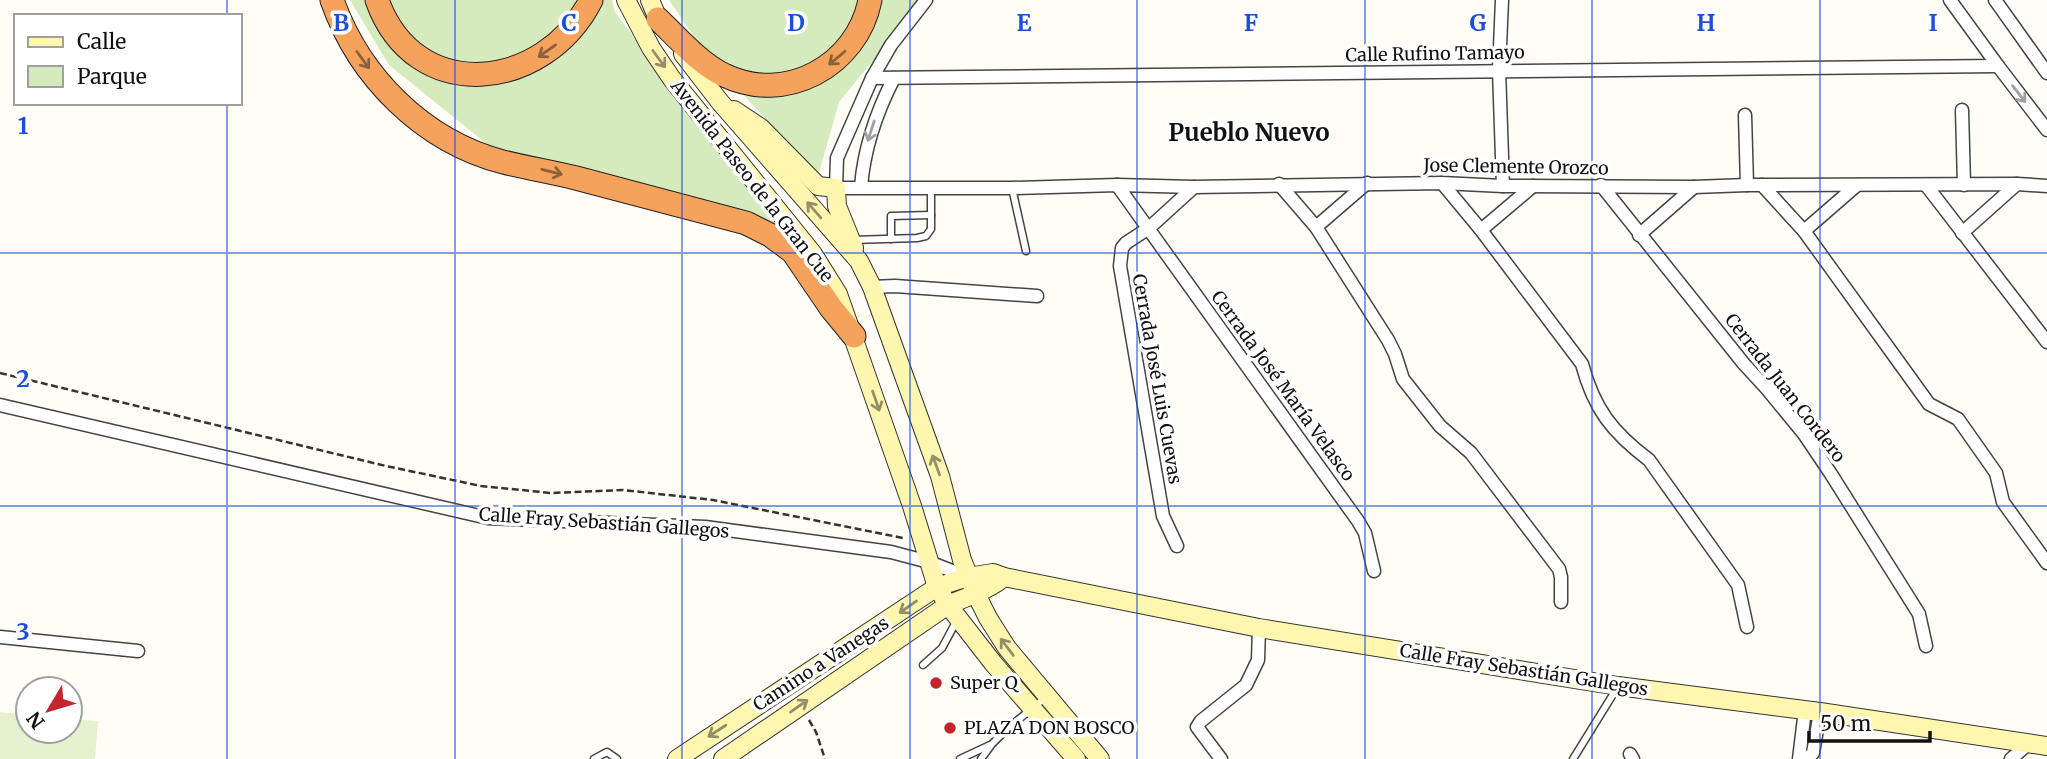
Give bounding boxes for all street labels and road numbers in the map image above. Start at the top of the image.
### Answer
street label: Calle Rufino Tamayo [1345,40,1525,67]
street label: Avenida Paseo de la Gran Cue [666,74,839,287]
street label: Jose Clemente Orozco [1422,153,1609,180]
street label: Cerrada José Luis Cuevas [1128,272,1187,486]
street label: Cerrada José María Velasco [1206,286,1360,486]
street label: Cerrada Juan Cordero [1720,309,1851,467]
street label: Calle Fray Sebastián Gallegos [478,502,730,543]
street label: Camino a Vanegas [749,611,893,716]
street label: Calle Fray Sebastián Gallegos [1398,639,1650,701]

